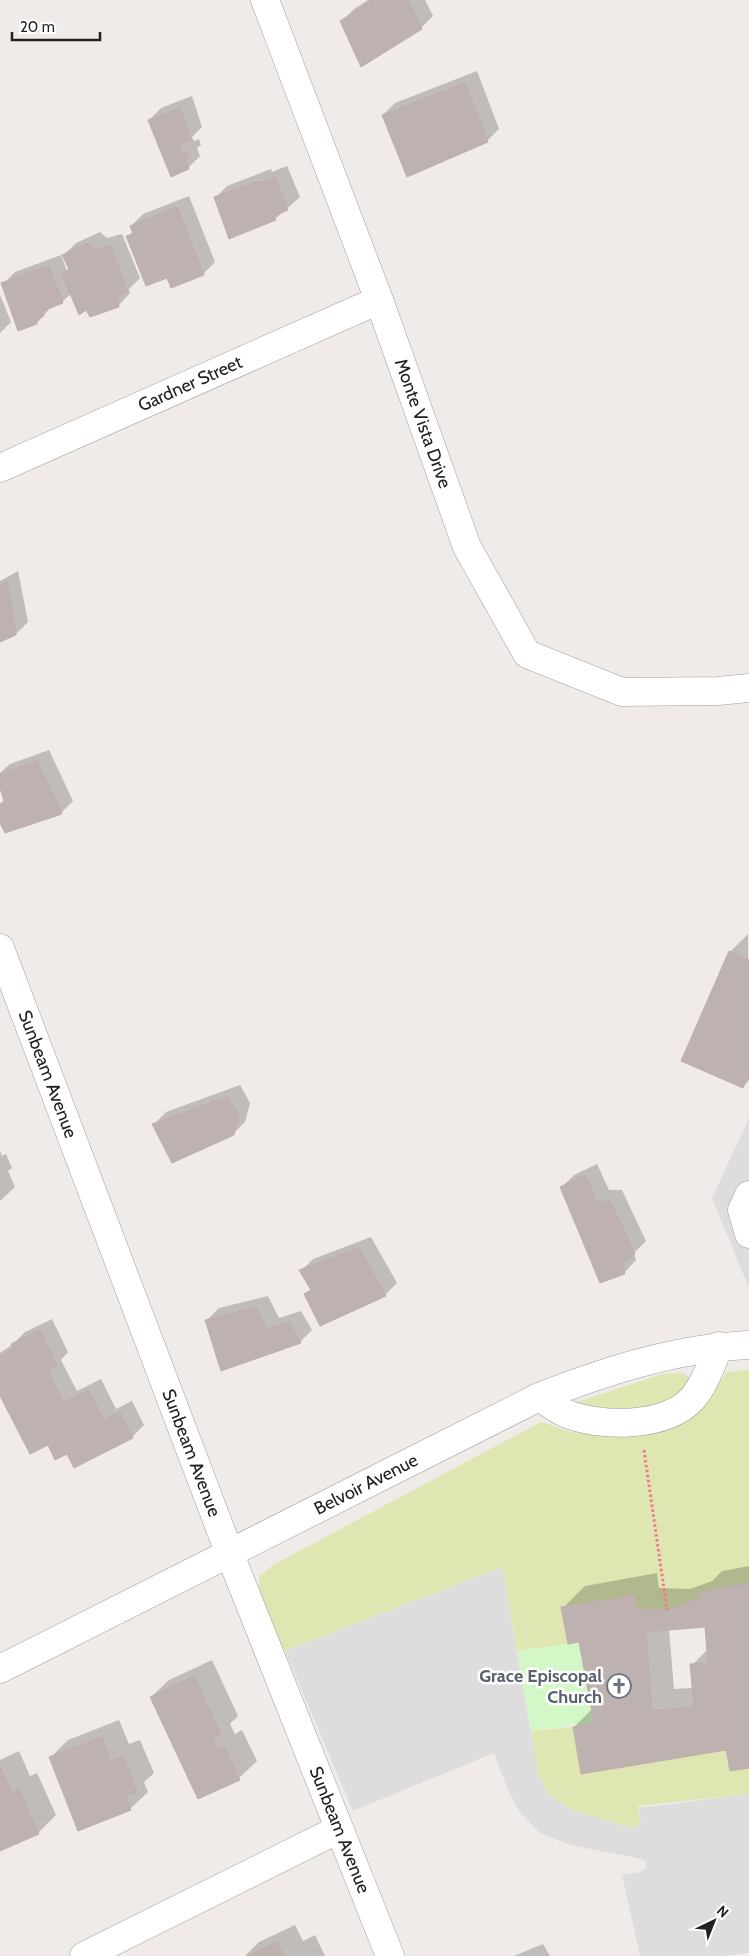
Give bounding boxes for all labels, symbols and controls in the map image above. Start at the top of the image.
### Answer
scale bar [12,10,100,42]
text: 20 m [20,18,55,36]
street label: Gardner Street [135,351,246,416]
street label: Monte Vista Drive [390,356,456,491]
street label: Sunbeam Avenue [14,1007,82,1141]
street label: Sunbeam Avenue [157,1386,226,1520]
street label: Belvoir Avenue [310,1449,422,1520]
place label: Grace Episcopal Church [479,1665,602,1708]
church icon: Grace Episcopal Church [606,1673,632,1699]
street label: Sunbeam Avenue [305,1763,375,1896]
north arrow [689,1896,739,1946]
text: N [713,1902,733,1921]

